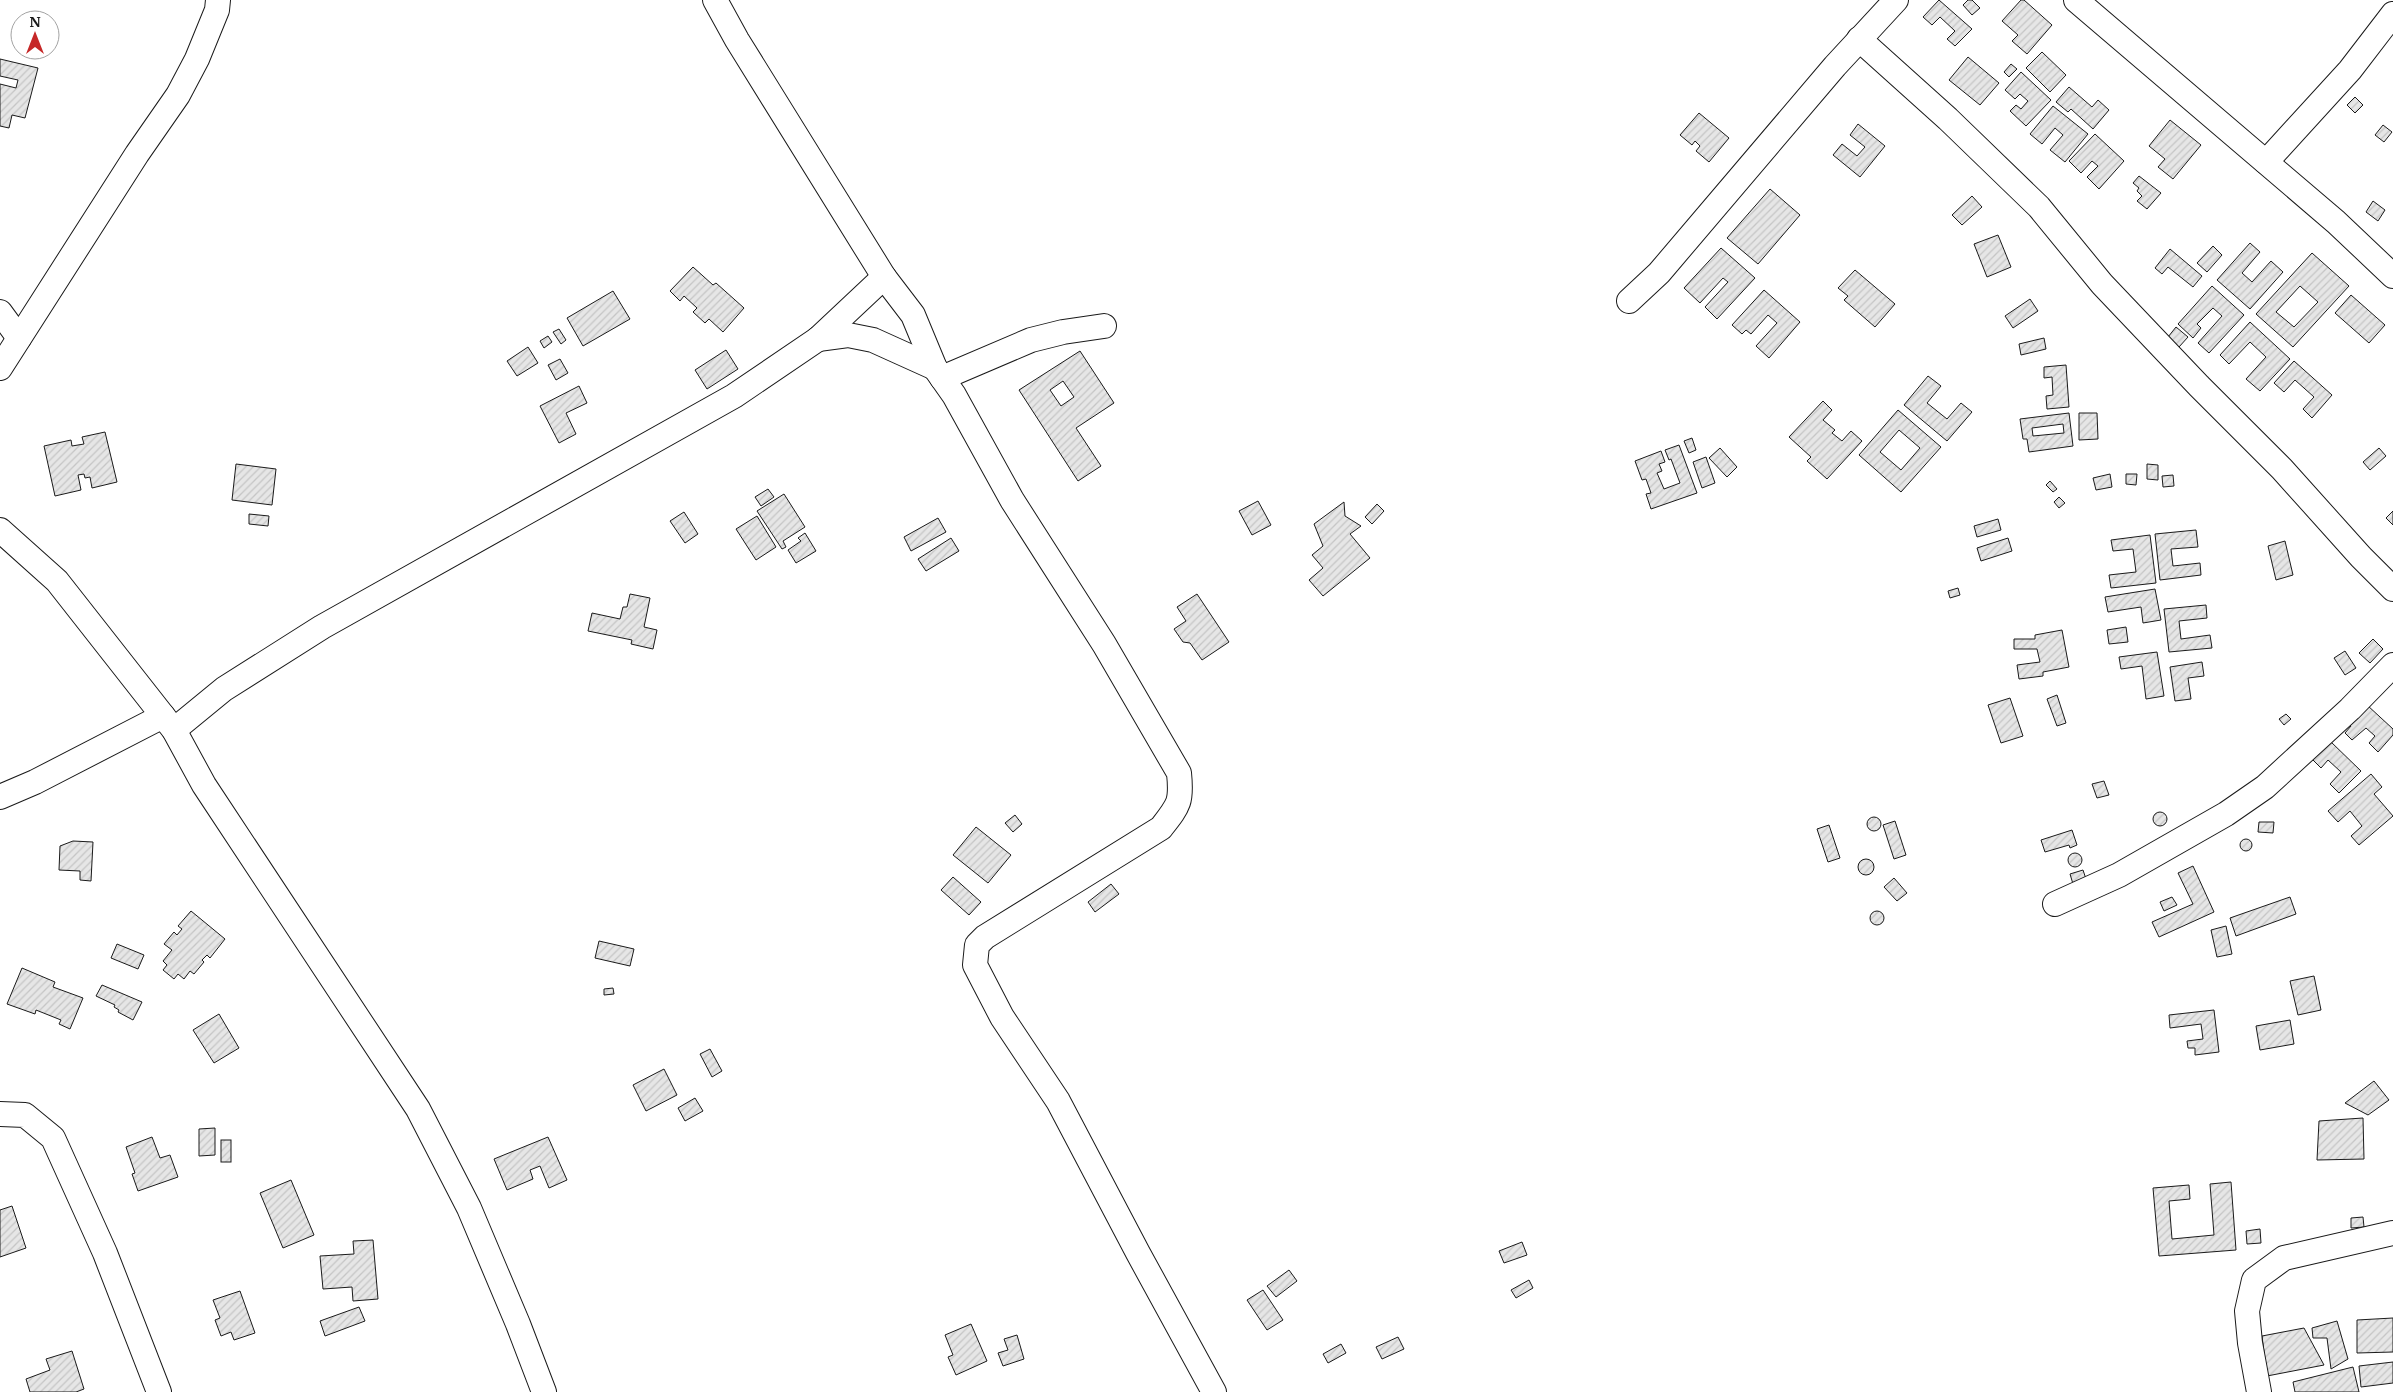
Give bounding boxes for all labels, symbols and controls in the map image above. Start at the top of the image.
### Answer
north arrow [10,10,60,60]
text: N [29,13,41,31]

